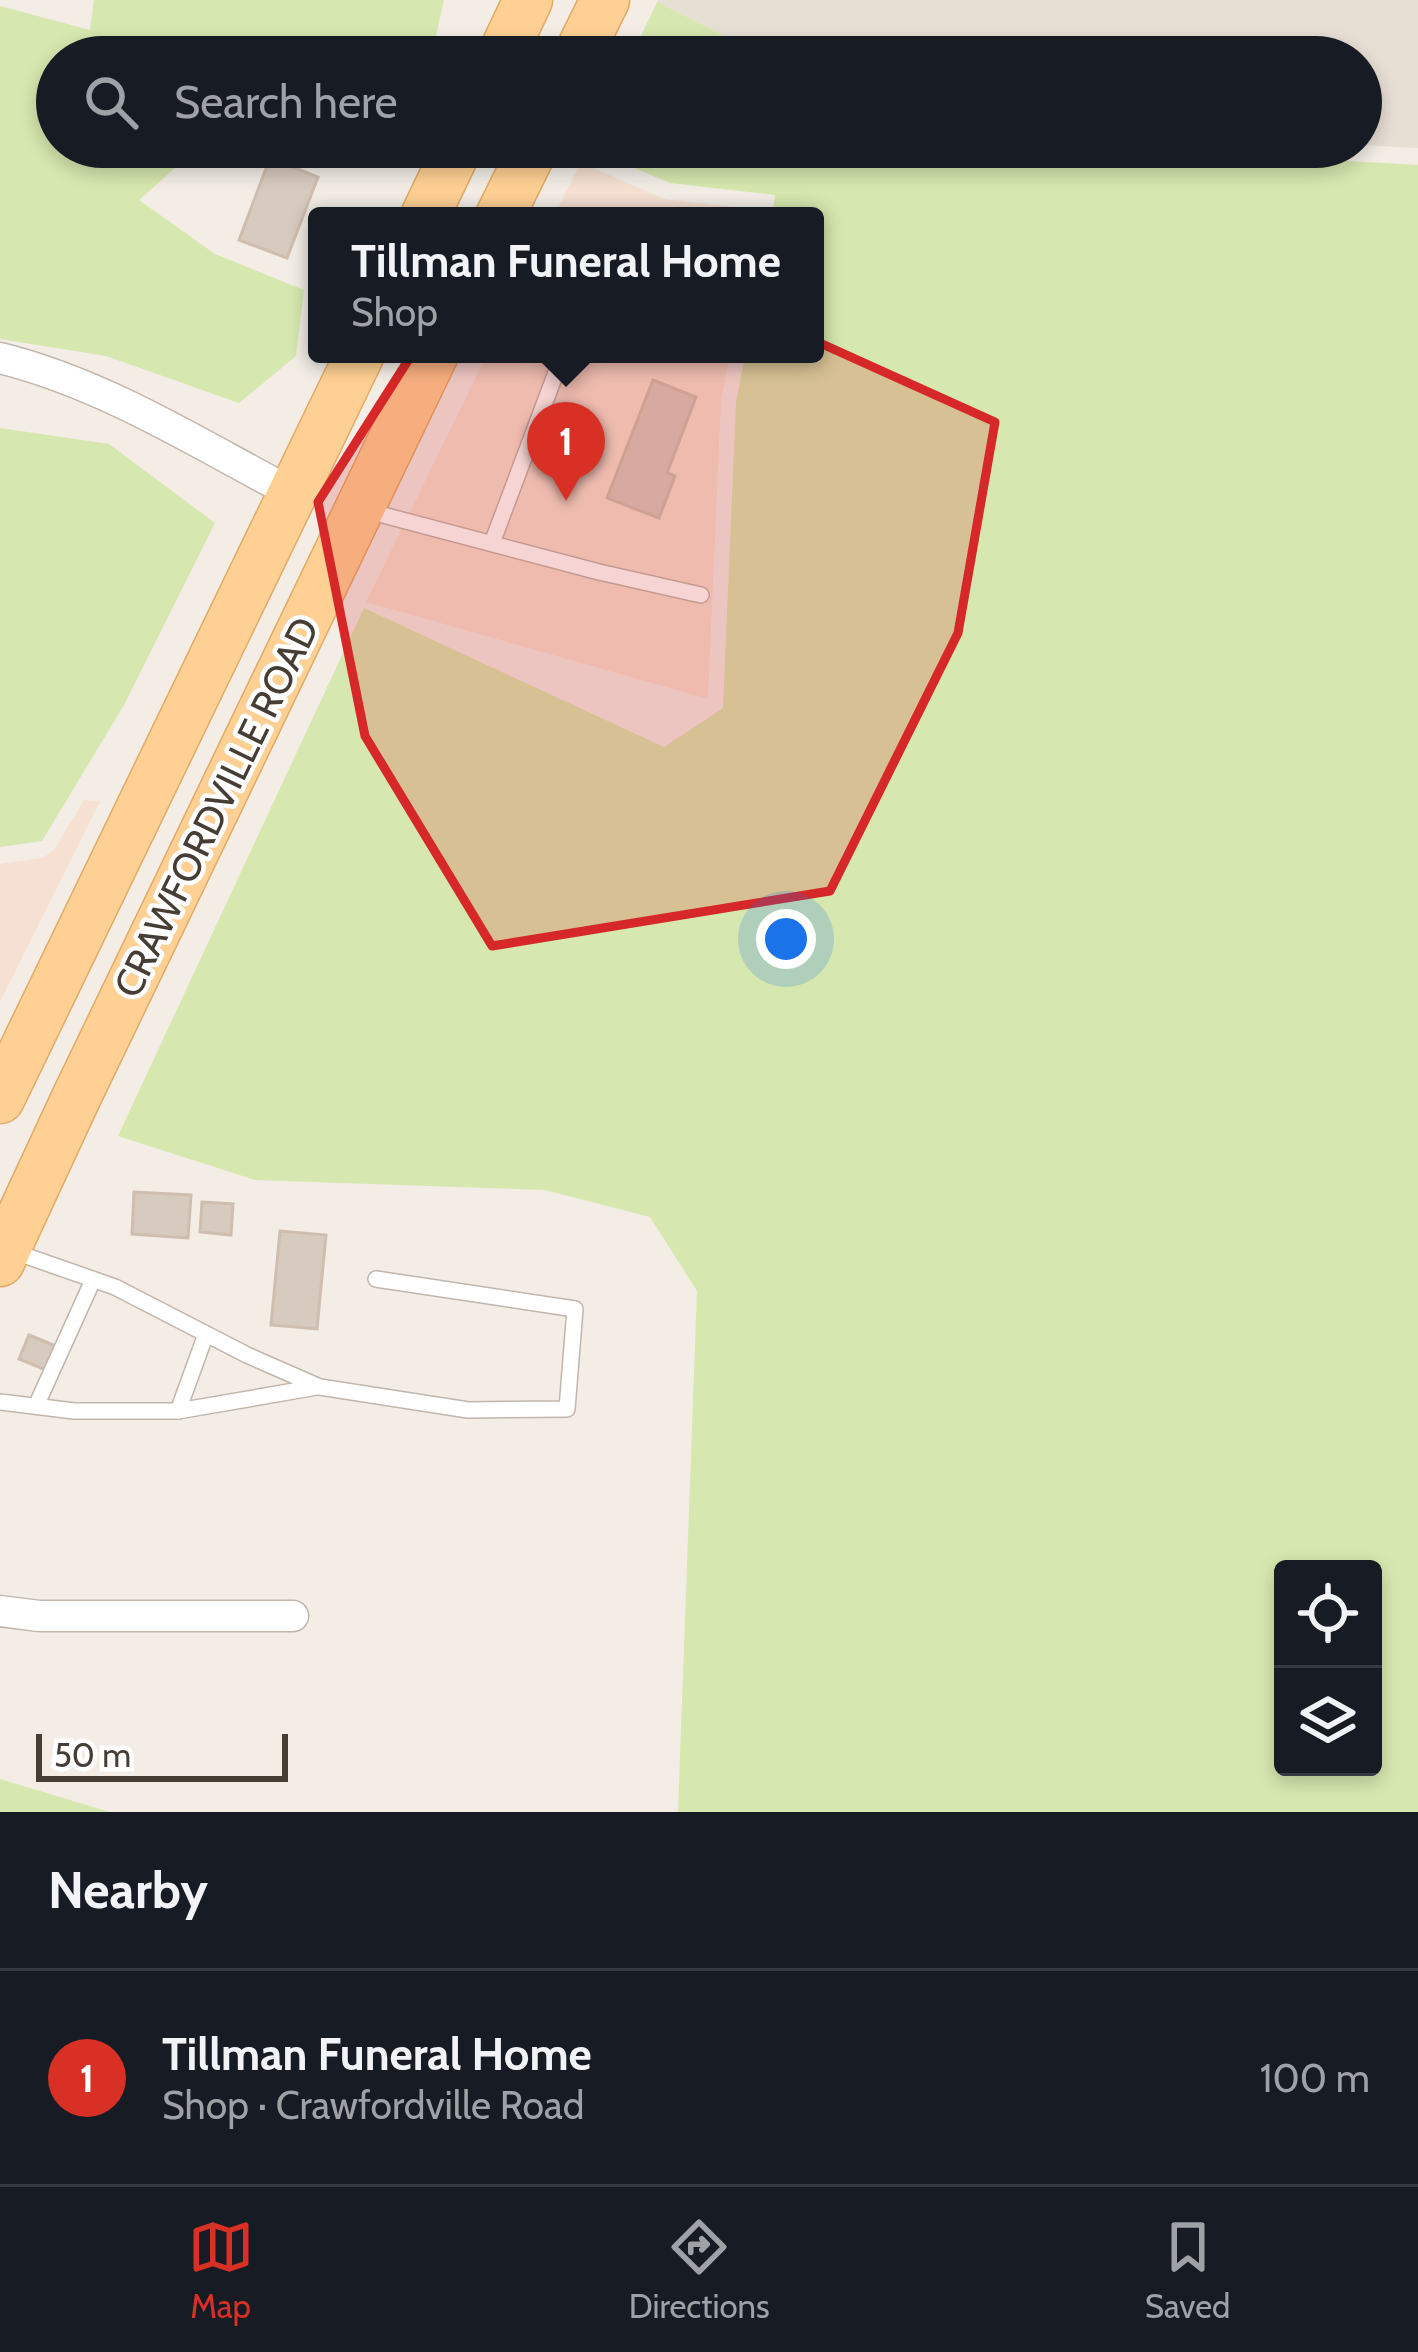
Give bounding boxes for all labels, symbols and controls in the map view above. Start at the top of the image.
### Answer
search box [36,36,1382,168]
icon: search [78,69,144,135]
text: Search here [174,75,398,129]
popup [308,207,824,363]
text: Tillman Funeral Home [351,234,781,288]
text: Shop [351,288,438,336]
pin: 1 [527,402,605,501]
street label: CRAWFORDVILLE ROAD [103,609,329,1005]
your location [756,909,816,969]
map controls [1274,1560,1382,1776]
button: locate [1274,1560,1382,1668]
button: layers [1274,1668,1382,1776]
scale bar [36,1728,288,1781]
text: 50 m [54,1735,131,1775]
text: Nearby [48,1859,208,1921]
text: Tillman Funeral Home [162,2027,592,2081]
text: 1 [80,2054,94,2102]
text: 100 m [1260,2054,1370,2102]
text: Shop · Crawfordville Road [162,2081,584,2129]
tab: Map [188,2214,254,2326]
tab: Directions [629,2214,770,2326]
tab: Saved [1145,2214,1230,2326]

